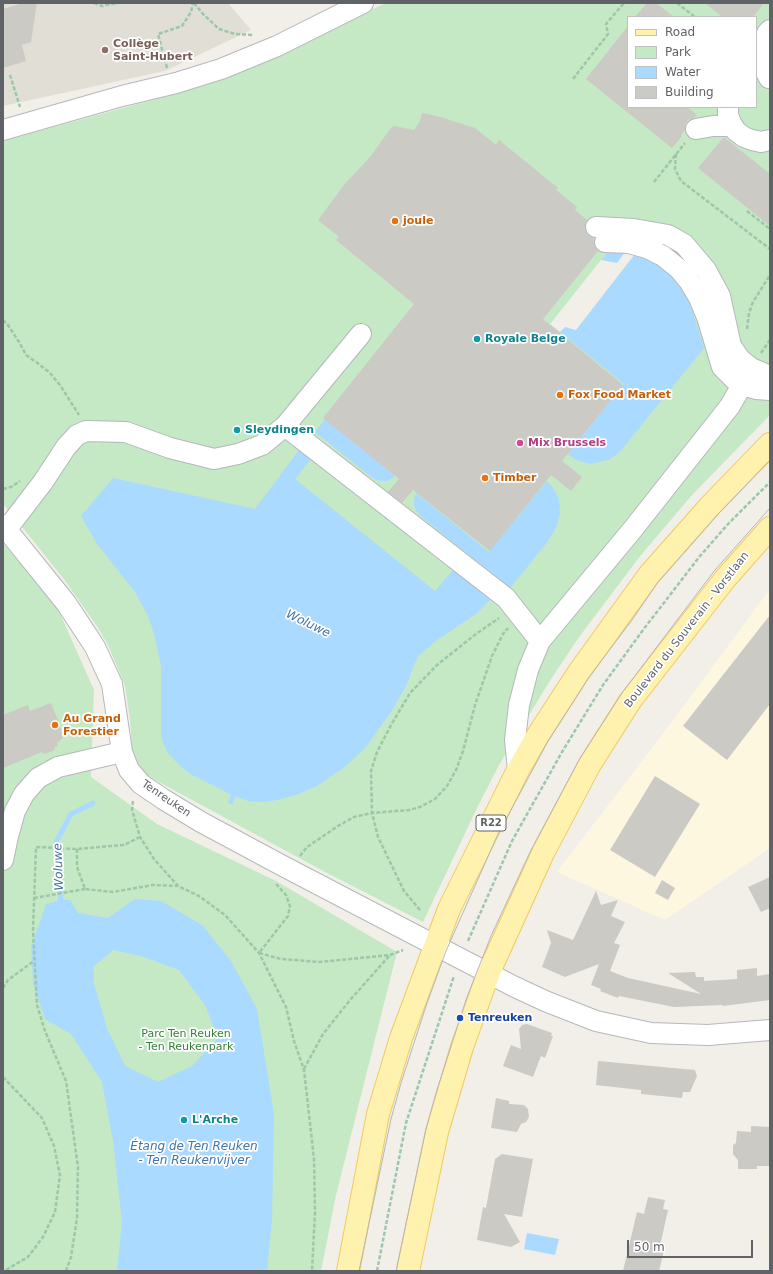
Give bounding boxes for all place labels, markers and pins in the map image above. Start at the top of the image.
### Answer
place label: Collège Saint-Hubert [113,37,193,63]
marker: Collège Saint-Hubert [100,45,110,55]
place label: joule [403,214,433,228]
marker: joule [390,216,400,226]
place label: Royale Belge [485,332,566,346]
marker: Royale Belge [472,334,482,344]
place label: Fox Food Market [568,388,671,402]
marker: Fox Food Market [555,390,565,400]
place label: Sleydingen [245,423,314,437]
marker: Sleydingen [232,425,242,435]
place label: Mix Brussels [528,436,606,450]
marker: Mix Brussels [515,438,525,448]
place label: Timber [493,471,536,485]
marker: Timber [480,473,490,483]
place label: Au Grand Forestier [63,712,121,738]
marker: Au Grand Forestier [50,720,60,730]
place label: Tenreuken [468,1011,532,1025]
marker: Tenreuken [455,1013,465,1023]
place label: L'Arche [192,1113,238,1127]
marker: L'Arche [179,1115,189,1125]

